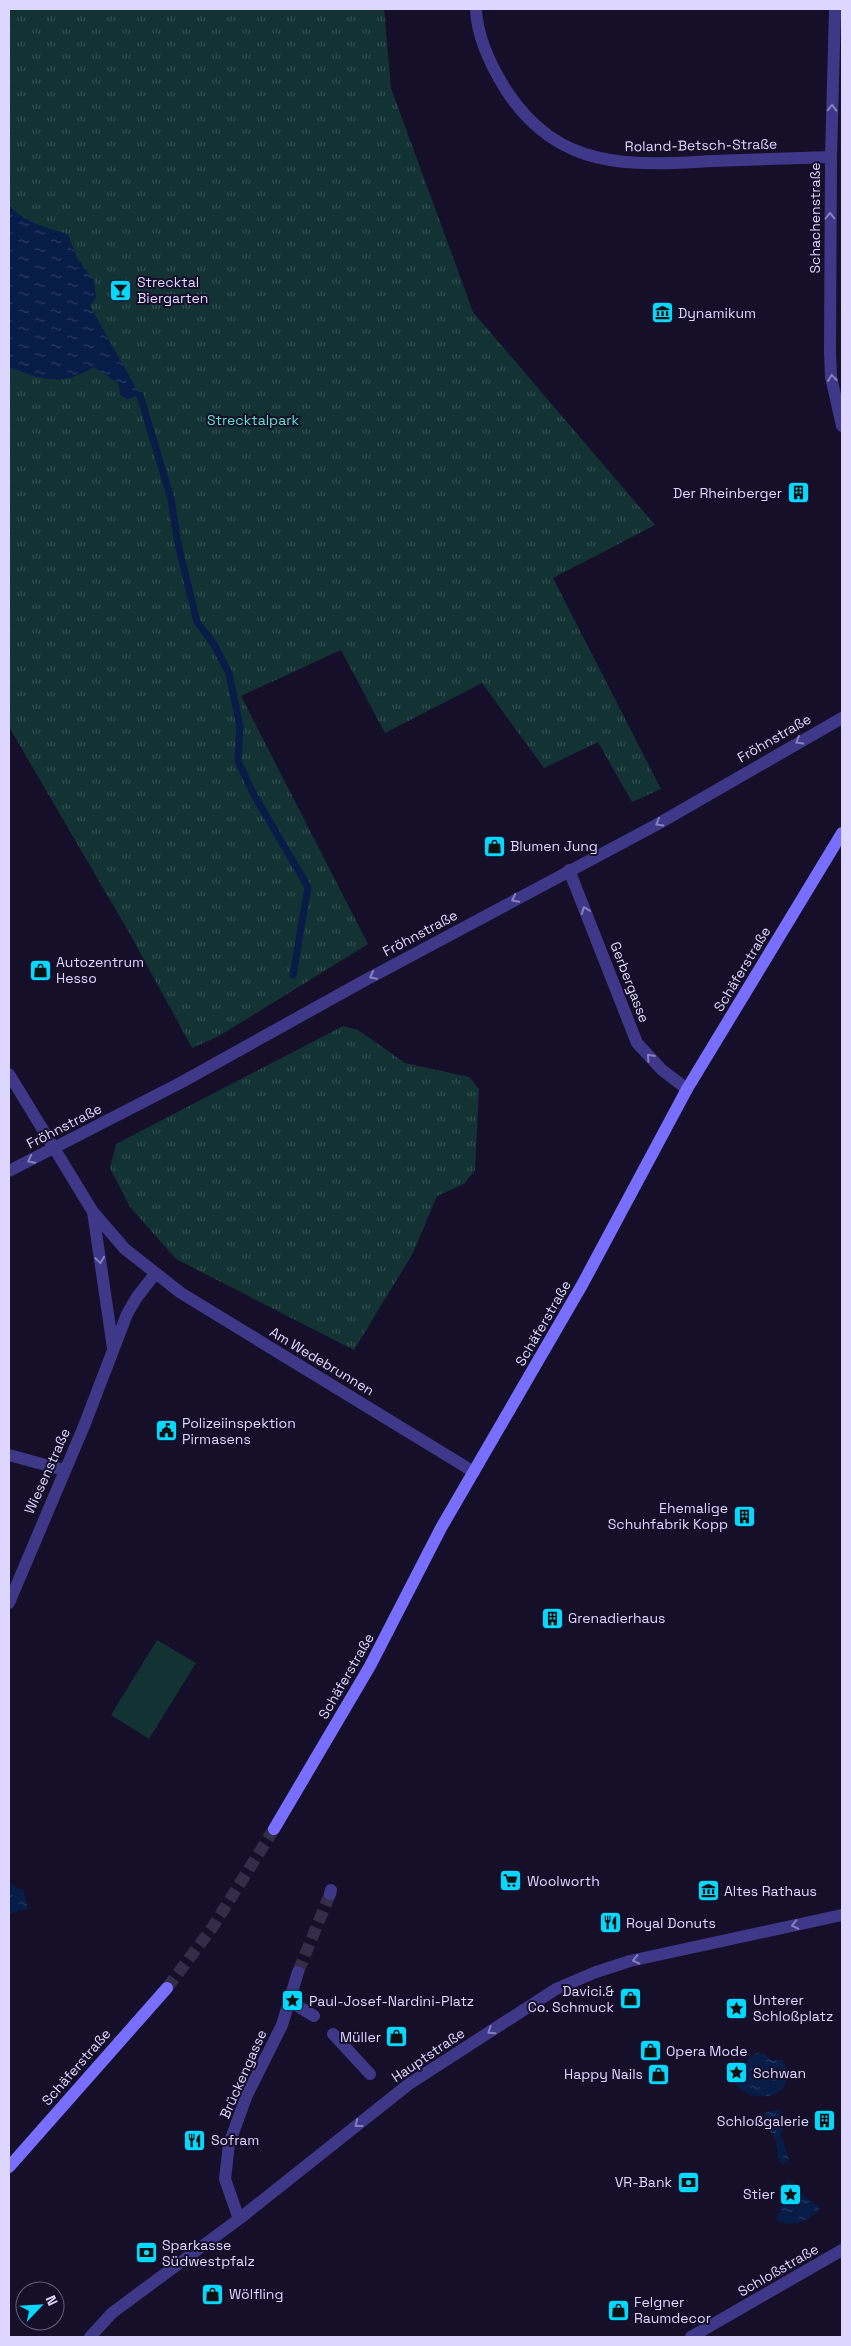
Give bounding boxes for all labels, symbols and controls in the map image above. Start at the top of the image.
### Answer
one-way arrow [827,104,838,112]
street label: Roland-Betsch-Straße [625,135,777,155]
street label: Schachenstraße [806,162,824,274]
one-way arrow [825,212,835,220]
place label: Strecktal Biergarten [137,273,208,307]
bar icon: Strecktal Biergarten [109,278,133,302]
museum icon: Dynamikum [650,301,674,325]
place label: Dynamikum [678,304,756,322]
one-way arrow [827,374,838,382]
park label: Strecktalpark [207,411,299,429]
building icon: Der Rheinberger [786,481,810,505]
place label: Der Rheinberger [673,484,782,502]
street label: Fröhnstraße [734,710,814,766]
one-way arrow [796,734,805,744]
one-way arrow [656,816,665,826]
shop icon: Blumen Jung [482,834,506,858]
place label: Blumen Jung [510,837,598,855]
one-way arrow [512,893,521,903]
street label: Fröhnstraße [379,906,461,960]
one-way arrow [581,906,591,914]
street label: Schäferstraße [709,923,775,1015]
street label: Gerbergasse [606,939,654,1025]
place label: Autozentrum Hesso [56,953,144,987]
shop icon: Autozentrum Hesso [28,958,52,982]
one-way arrow [369,970,378,980]
one-way arrow [647,1054,656,1063]
street label: Fröhnstraße [23,1099,105,1153]
one-way arrow [27,1153,36,1163]
one-way arrow [94,1257,105,1265]
street label: Schäferstraße [511,1277,575,1369]
street label: Am Wedebrunnen [266,1323,378,1399]
place label: Polizeiinspektion Pirmasens [182,1414,296,1448]
public building icon: Polizeiinspektion Pirmasens [154,1419,178,1443]
street label: Wiesenstraße [20,1425,74,1517]
place label: Ehemalige Schuhfabrik Kopp [608,1499,728,1533]
building icon: Ehemalige Schuhfabrik Kopp [732,1504,756,1528]
building icon: Grenadierhaus [540,1606,564,1630]
place label: Grenadierhaus [568,1609,665,1627]
street label: Schäferstraße [314,1630,378,1722]
supermarket icon: Woolworth [499,1869,523,1893]
place label: Woolworth [527,1872,600,1890]
museum icon: Altes Rathaus [696,1879,720,1903]
place label: Altes Rathaus [724,1882,817,1900]
restaurant icon: Royal Donuts [598,1911,622,1935]
place label: Royal Donuts [626,1914,716,1932]
one-way arrow [790,1919,799,1930]
one-way arrow [631,1954,640,1965]
place label: Davici.& Co. Schmuck [528,1982,615,2016]
shop icon: Davici.& Co. Schmuck [618,1987,642,2011]
place icon: Paul-Josef-Nardini-Platz [281,1989,305,2013]
place label: Unterer Schloßplatz [753,1991,833,2025]
place label: Paul-Josef-Nardini-Platz [309,1992,474,2010]
place icon: Unterer Schloßplatz [725,1996,749,2020]
street label: Hauptstraße [388,2024,468,2086]
street label: Schäferstraße [38,2025,114,2109]
shop icon: Müller [385,2025,409,2049]
one-way arrow [488,2025,497,2034]
street label: Brückengasse [215,2027,271,2121]
place label: Müller [340,2028,381,2046]
shop icon: Opera Mode [638,2039,662,2063]
place label: Opera Mode [666,2042,747,2060]
place icon: Schwan [725,2061,749,2085]
shop icon: Happy Nails [647,2062,671,2086]
place label: Schwan [753,2064,806,2082]
place label: Happy Nails [564,2065,643,2083]
building icon: Schloßgalerie [813,2109,837,2133]
place label: Schloßgalerie [717,2112,809,2130]
one-way arrow [355,2119,364,2128]
restaurant icon: Sofram [183,2128,207,2152]
place label: Sofram [211,2131,259,2149]
bank icon: VR-Bank [676,2170,700,2194]
place label: VR-Bank [615,2173,672,2191]
place icon: Stier [779,2182,803,2206]
place label: Stier [743,2185,775,2203]
place label: Sparkasse Südwestpfalz [162,2236,255,2270]
street label: Schloßstraße [734,2240,822,2300]
bank icon: Sparkasse Südwestpfalz [134,2241,158,2265]
north arrow [15,2281,65,2331]
shop icon: Wölfling [201,2282,225,2306]
place label: Wölfling [229,2285,283,2303]
text: N [42,2292,62,2309]
place label: Felgner Raumdecor [634,2293,711,2327]
shop icon: Felgner Raumdecor [606,2298,630,2322]

